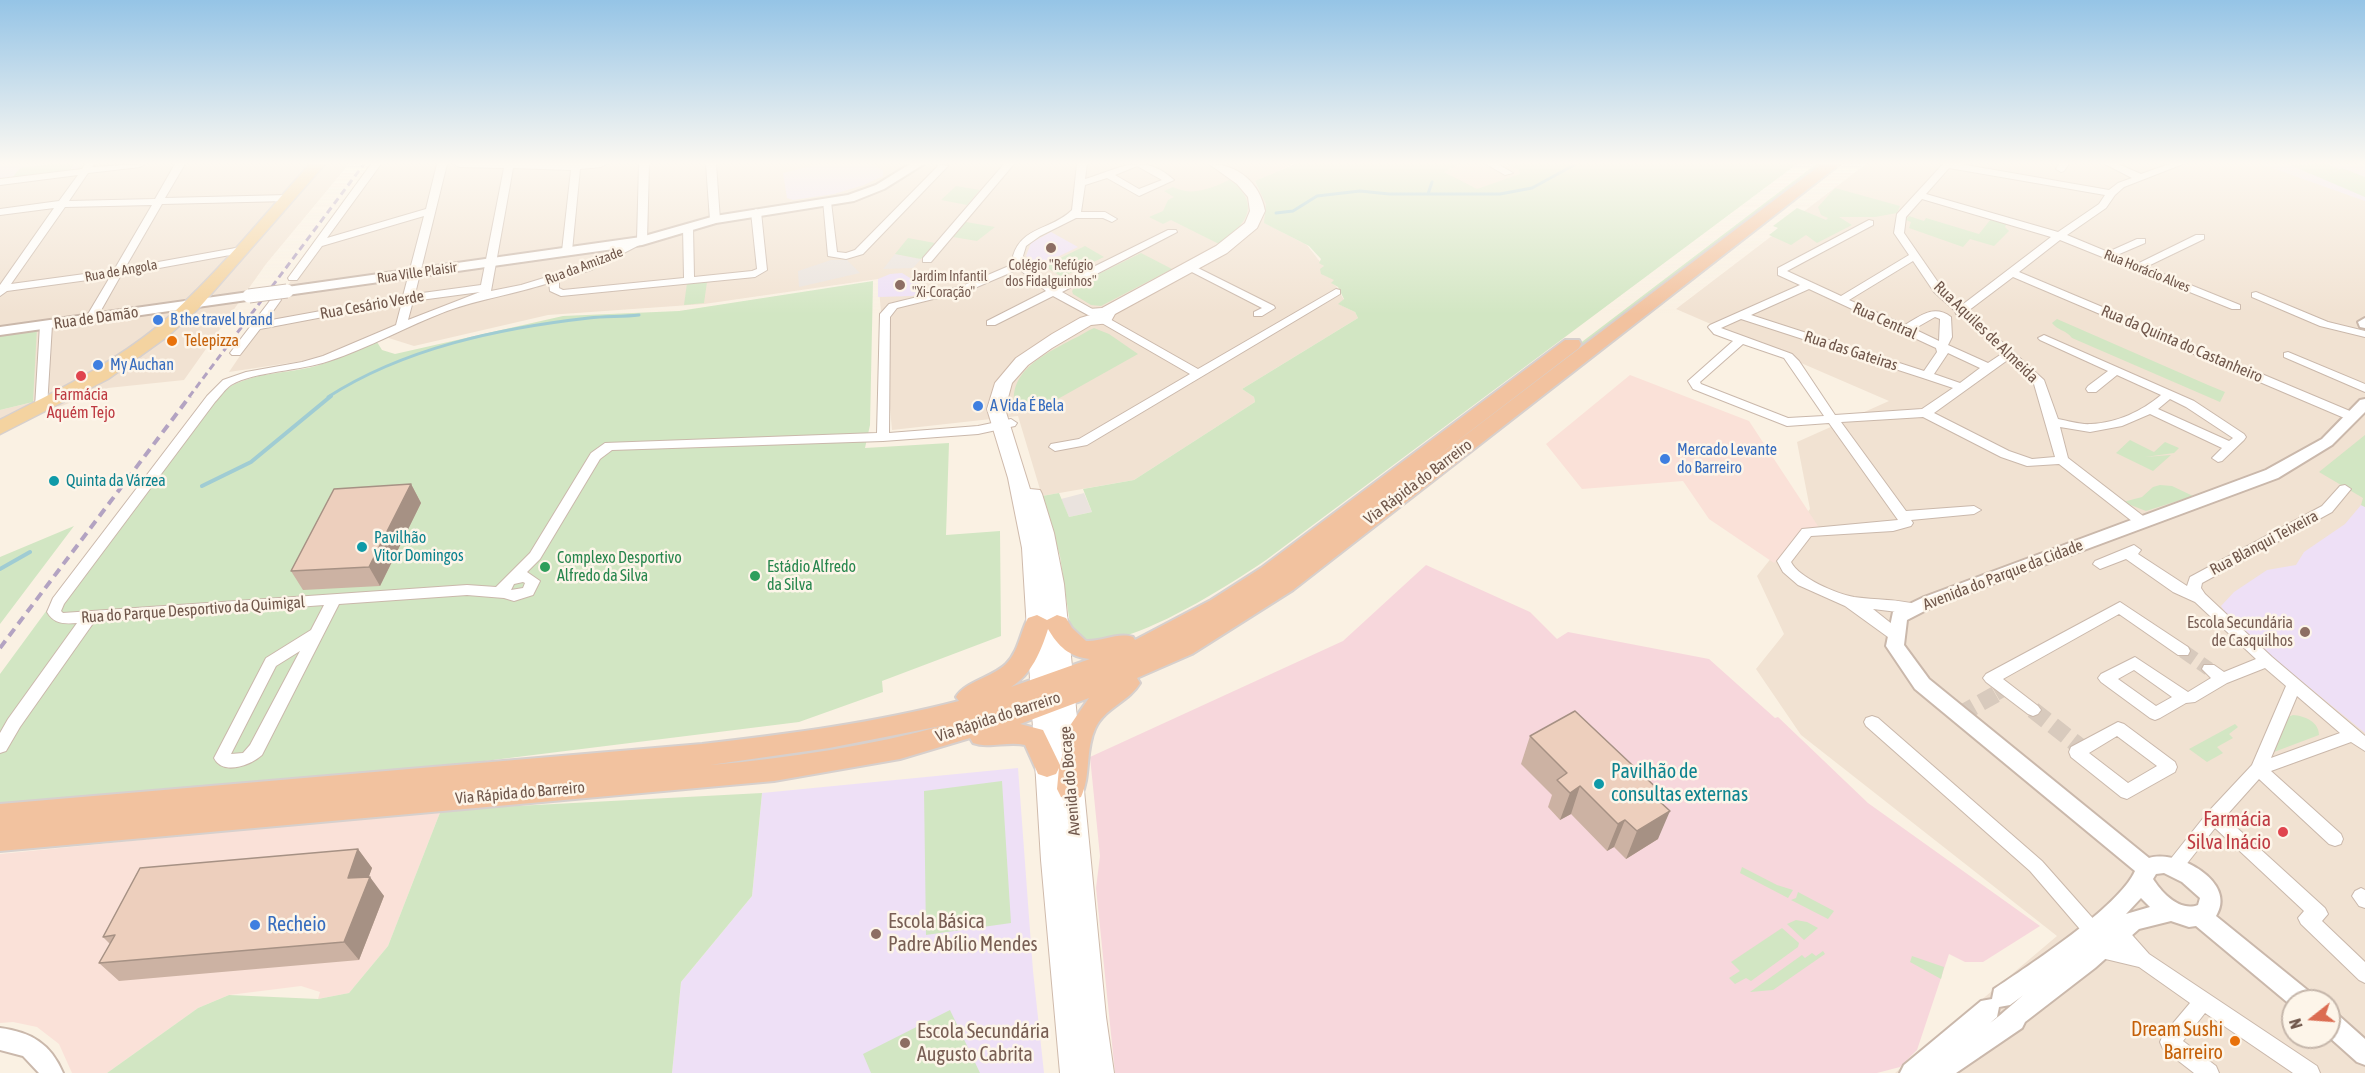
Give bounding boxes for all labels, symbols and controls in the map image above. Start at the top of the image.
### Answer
marker: Colégio "Refúgio dos Fidalguinhos" [1044,241,1058,255]
street label: Rua da Amizade [543,243,625,289]
street label: Rua Horácio Alves [2101,246,2193,296]
street label: Rua de Angola [83,256,159,286]
place label: Colégio "Refúgio dos Fidalguinhos" [1005,258,1097,290]
street label: Rua Ville Plaisir [376,259,458,287]
place label: Jardim Infantil "Xi-Coração" [912,269,987,302]
street label: Rua Aquiles de Almeida [1930,277,2042,387]
marker: Jardim Infantil "Xi-Coração" [893,278,907,292]
street label: Rua Cesário Verde [319,286,425,324]
street label: Rua Central [1850,298,1920,344]
street label: Rua da Quinta do Castanheiro [2098,301,2266,387]
street label: Rua de Damão [52,303,140,333]
place label: B the travel brand [170,310,273,330]
marker: B the travel brand [151,313,165,327]
street label: Rua das Gateiras [1802,327,1900,375]
place label: Telepizza [184,331,239,351]
marker: Telepizza [165,334,179,348]
place label: My Auchan [110,355,174,375]
marker: My Auchan [91,358,105,372]
marker: Farmácia Aquém Tejo [74,369,88,383]
place label: Farmácia Aquém Tejo [47,385,115,423]
place label: A Vida É Bela [990,396,1064,416]
marker: A Vida É Bela [971,399,985,413]
street label: Via Rápida do Barreiro [1360,435,1476,529]
place label: Mercado Levante do Barreiro [1677,440,1777,478]
marker: Mercado Levante do Barreiro [1658,452,1672,466]
place label: Quinta da Várzea [66,471,166,491]
marker: Quinta da Várzea [47,474,61,488]
street label: Rua Blanqui Teixeira [2207,506,2321,580]
place label: Pavilhão Vitor Domingos [374,528,464,566]
street label: Avenida do Parque da Cidade [1920,536,2086,614]
marker: Pavilhão Vitor Domingos [355,540,369,554]
place label: Complexo Desportivo Alfredo da Silva [557,548,682,586]
place label: Estádio Alfredo da Silva [767,557,856,595]
marker: Complexo Desportivo Alfredo da Silva [538,560,552,574]
marker: Estádio Alfredo da Silva [748,569,762,583]
street label: Rua do Parque Desportivo da Quimigal [80,593,306,627]
place label: Escola Secundária de Casquilhos [2187,613,2293,651]
marker: Escola Secundária de Casquilhos [2298,625,2312,639]
street label: Via Rápida do Barreiro [933,688,1063,746]
street label: Avenida do Bocage [1056,725,1084,837]
place label: Pavilhão de consultas externas [1611,760,1748,807]
marker: Pavilhão de consultas externas [1592,777,1606,791]
street label: Via Rápida do Barreiro [454,778,586,808]
place label: Farmácia Silva Inácio [2187,808,2271,855]
marker: Farmácia Silva Inácio [2276,825,2290,839]
place label: Escola Básica Padre Abílio Mendes [888,910,1038,957]
place label: Recheio [267,913,326,937]
marker: Recheio [248,918,262,932]
marker: Escola Básica Padre Abílio Mendes [869,927,883,941]
north arrow [2281,989,2341,1049]
text: N [2286,1017,2306,1031]
place label: Dream Sushi Barreiro [2131,1018,2223,1065]
place label: Escola Secundária Augusto Cabrita [917,1020,1049,1067]
marker: Dream Sushi Barreiro [2228,1034,2242,1048]
marker: Escola Secundária Augusto Cabrita [898,1036,912,1050]

